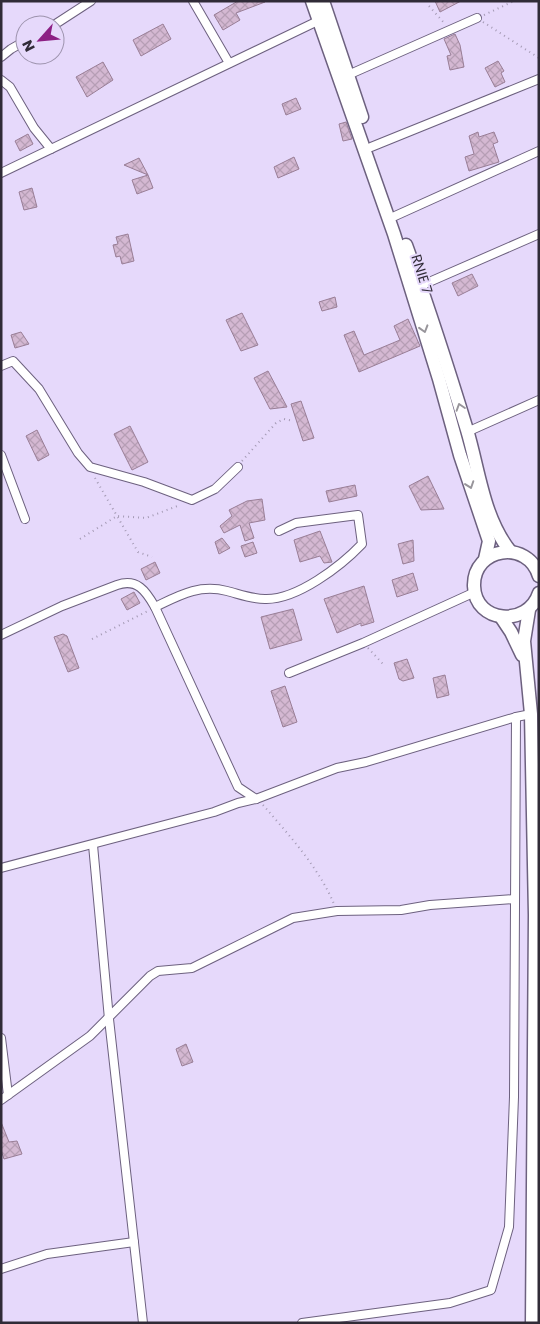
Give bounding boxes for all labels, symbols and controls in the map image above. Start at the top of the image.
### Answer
north arrow [15,15,65,65]
text: N [17,37,40,55]
street label: RNIE 7 [407,252,438,297]
one-way arrow [418,324,428,333]
one-way arrow [455,404,465,412]
one-way arrow [465,480,475,488]

